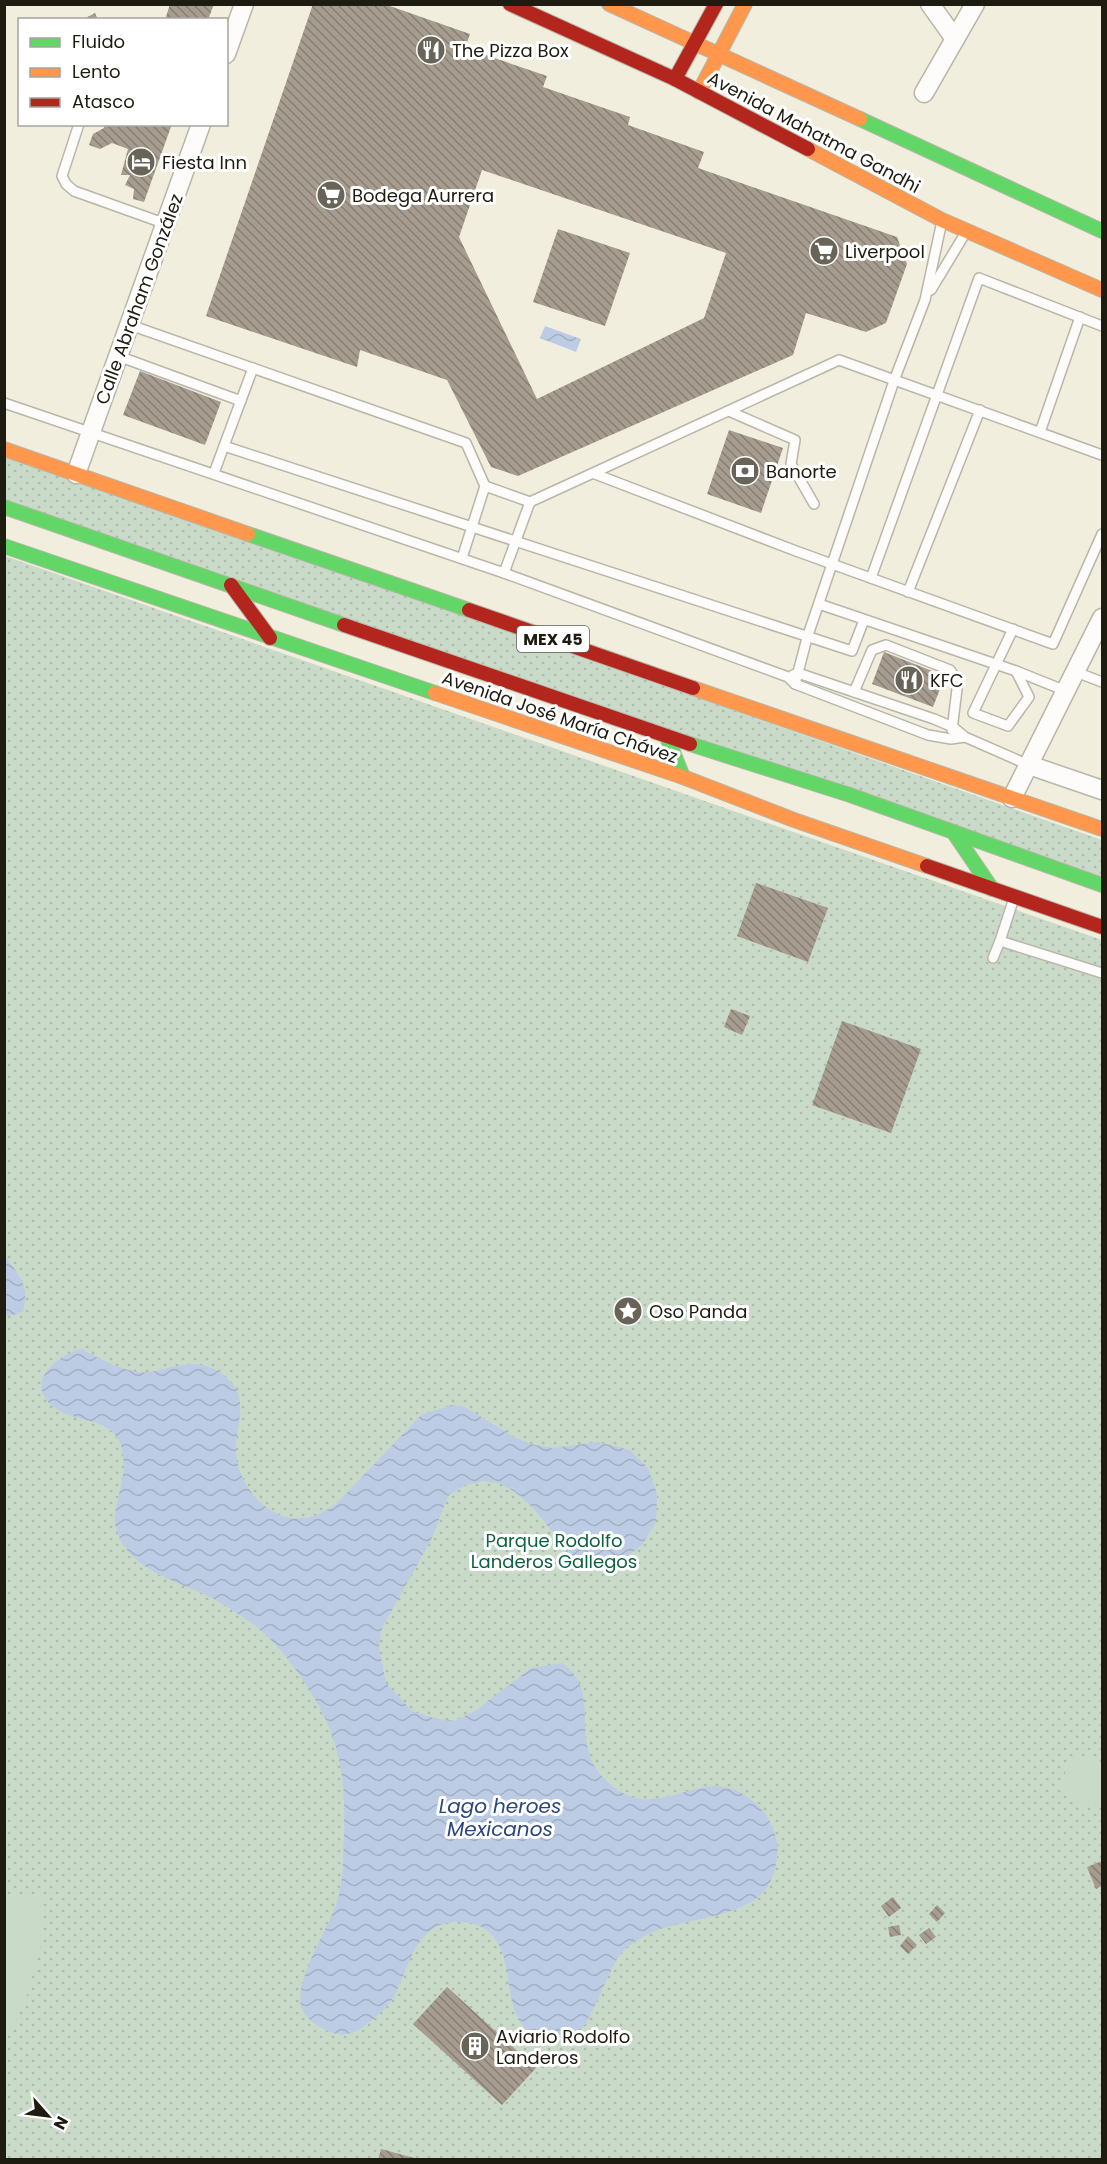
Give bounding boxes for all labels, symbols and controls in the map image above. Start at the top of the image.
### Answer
legend [18,18,228,126]
text: Fluido [72,29,125,54]
restaurant icon: The Pizza Box [415,34,447,66]
place label: The Pizza Box [452,38,569,63]
text: Lento [72,59,121,84]
street label: Avenida Mahatma Gandhi [703,65,925,199]
text: Atasco [72,89,135,114]
hotel icon: Fiesta Inn [125,146,157,178]
place label: Fiesta Inn [162,150,247,175]
supermarket icon: Bodega Aurrera [315,179,347,211]
place label: Bodega Aurrera [352,183,494,208]
street label: Calle Abraham González [89,190,189,408]
supermarket icon: Liverpool [808,235,840,267]
place label: Liverpool [845,239,925,264]
bank icon: Banorte [729,455,761,487]
place label: Banorte [766,459,837,484]
road number: MEX 45 [517,626,589,652]
restaurant icon: KFC [893,664,925,696]
street label: Avenida José María Chávez [439,665,681,769]
place label: KFC [930,668,964,693]
place icon: Oso Panda [612,1295,644,1327]
place label: Oso Panda [649,1299,747,1324]
park label: Parque Rodolfo Landeros Gallegos [471,1528,637,1574]
water label: Lago heroes Mexicanos [439,1792,561,1843]
place label: Aviario Rodolfo Landeros [496,2024,630,2070]
building icon: Aviario Rodolfo Landeros [459,2030,491,2062]
north arrow [18,2086,78,2146]
text: N [48,2112,74,2134]

